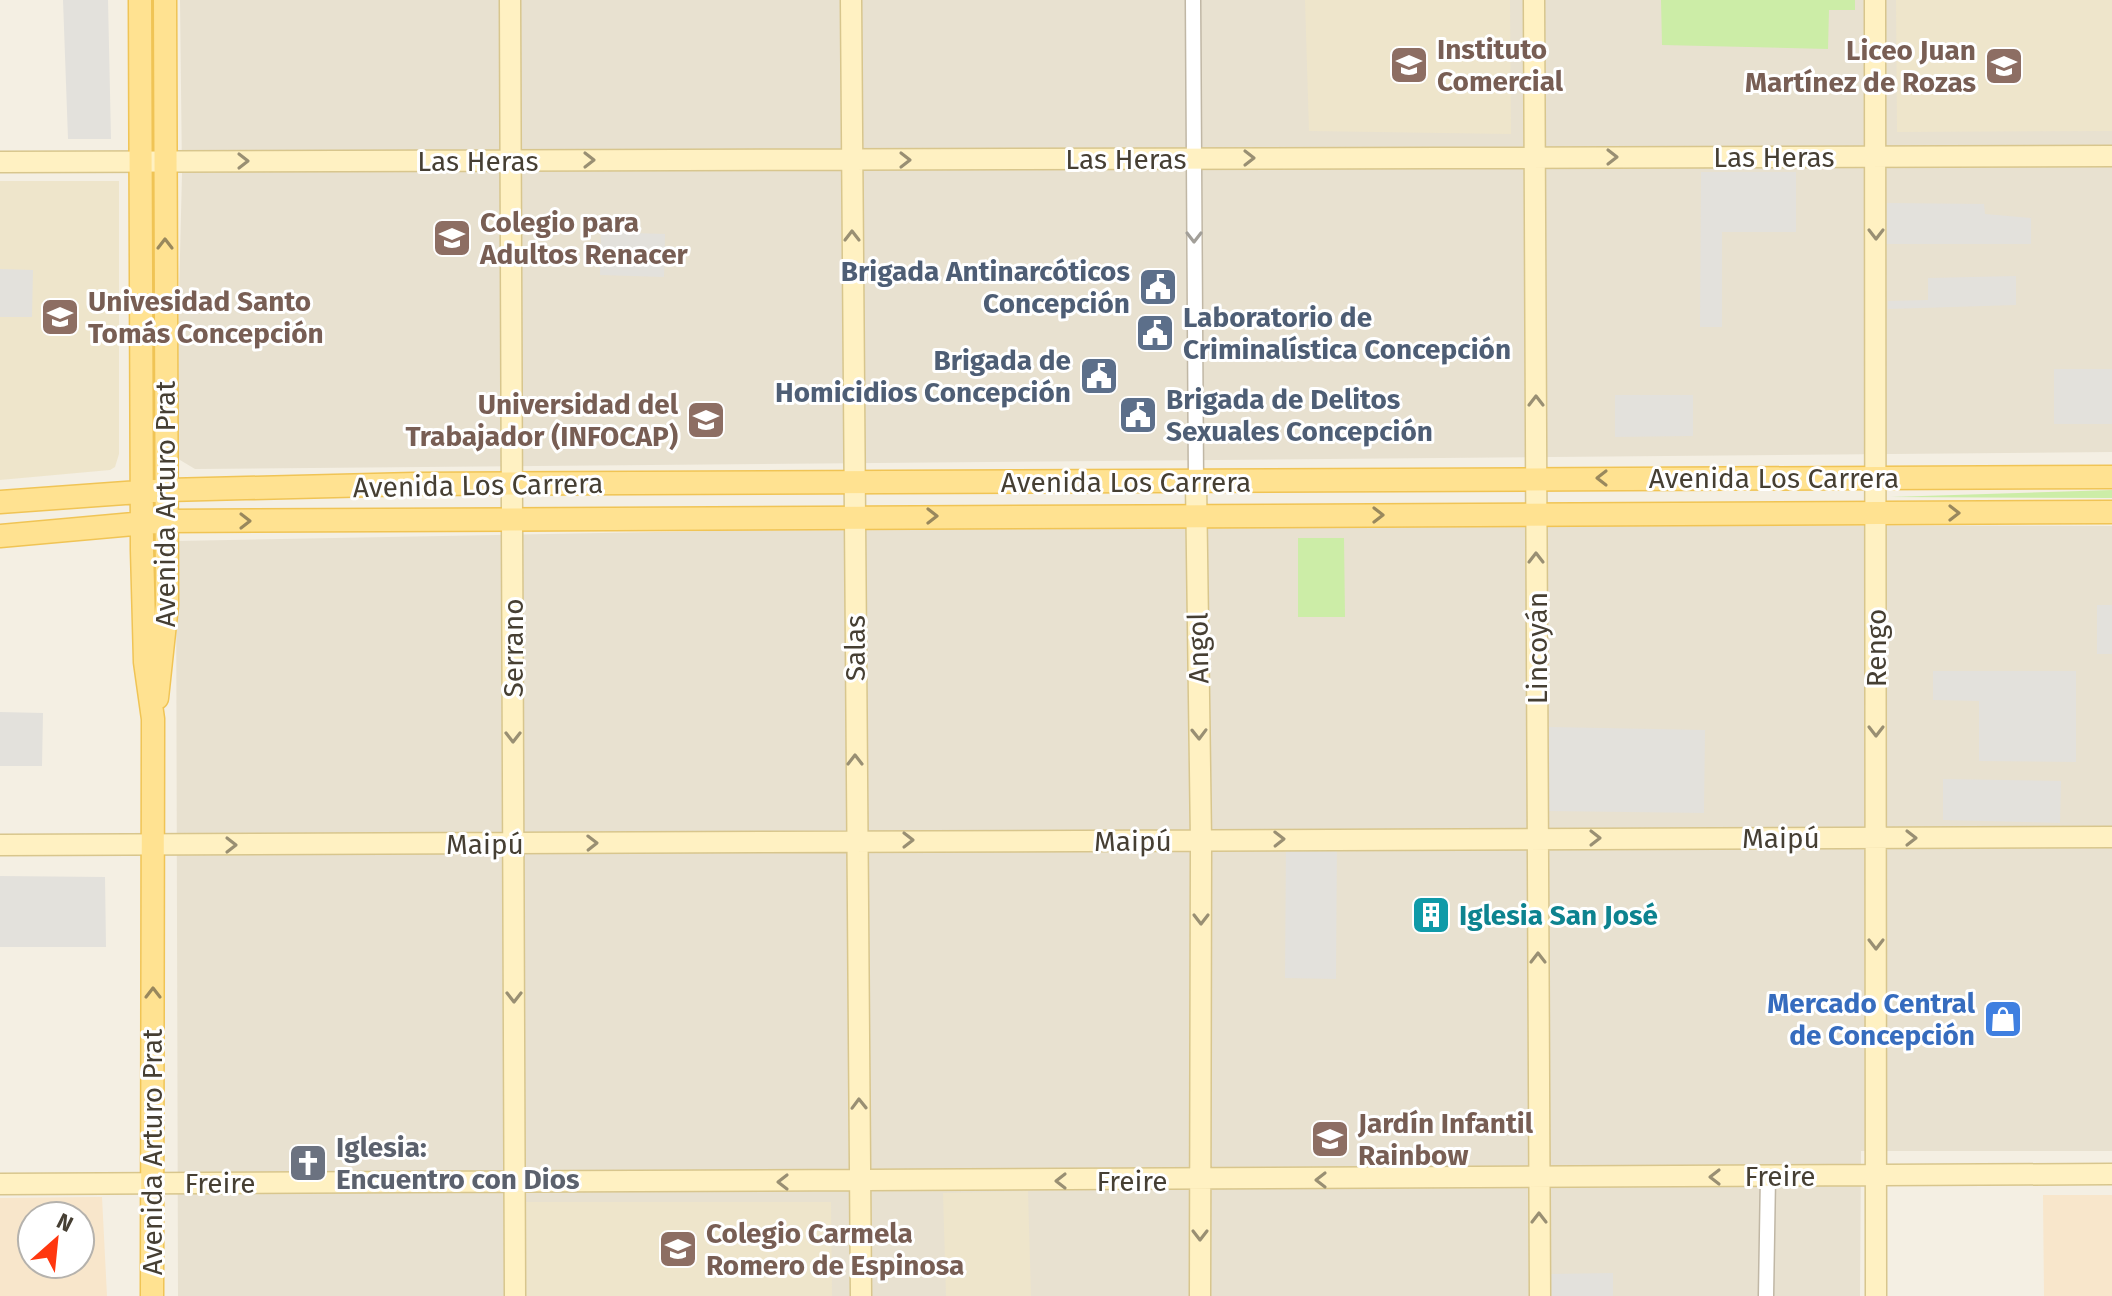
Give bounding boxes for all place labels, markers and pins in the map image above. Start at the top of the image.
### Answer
place label: Instituto Comercial [1437,33,1564,98]
place label: Liceo Juan Martínez de Rozas [1745,34,1976,99]
school or university icon: Instituto Comercial [1388,44,1430,86]
school or university icon: Liceo Juan Martínez de Rozas [1983,45,2025,87]
place label: Colegio para Adultos Renacer [479,206,689,271]
school or university icon: Colegio para Adultos Renacer [431,217,473,259]
place label: Brigada Antinarcóticos Concepción [841,255,1130,320]
public building icon: Brigada Antinarcóticos Concepción [1137,266,1179,308]
place label: Univesidad Santo Tomás Concepción [88,285,324,350]
school or university icon: Univesidad Santo Tomás Concepción [39,296,81,338]
place label: Laboratorio de Criminalística Concepción [1183,301,1511,366]
public building icon: Laboratorio de Criminalística Concepción [1134,312,1176,354]
place label: Brigada de Homicidios Concepción [775,344,1071,409]
public building icon: Brigada de Homicidios Concepción [1078,355,1120,397]
place label: Brigada de Delitos Sexuales Concepción [1166,383,1433,448]
place label: Universidad del Trabajador (INFOCAP) [406,388,679,453]
public building icon: Brigada de Delitos Sexuales Concepción [1117,394,1159,436]
school or university icon: Universidad del Trabajador (INFOCAP) [685,399,727,441]
building icon: Iglesia San José [1410,894,1452,936]
place label: Iglesia San José [1459,899,1658,932]
place label: Mercado Central de Concepción [1767,987,1976,1052]
shop icon: Mercado Central de Concepción [1982,998,2024,1040]
place label: Jardín Infantil Rainbow [1357,1107,1534,1172]
school or university icon: Jardín Infantil Rainbow [1309,1118,1351,1160]
place label: Iglesia: Encuentro con Dios [336,1131,580,1196]
church icon: Iglesia: Encuentro con Dios [287,1142,329,1184]
place label: Colegio Carmela Romero de Espinosa [706,1217,964,1282]
school or university icon: Colegio Carmela Romero de Espinosa [657,1228,699,1270]

